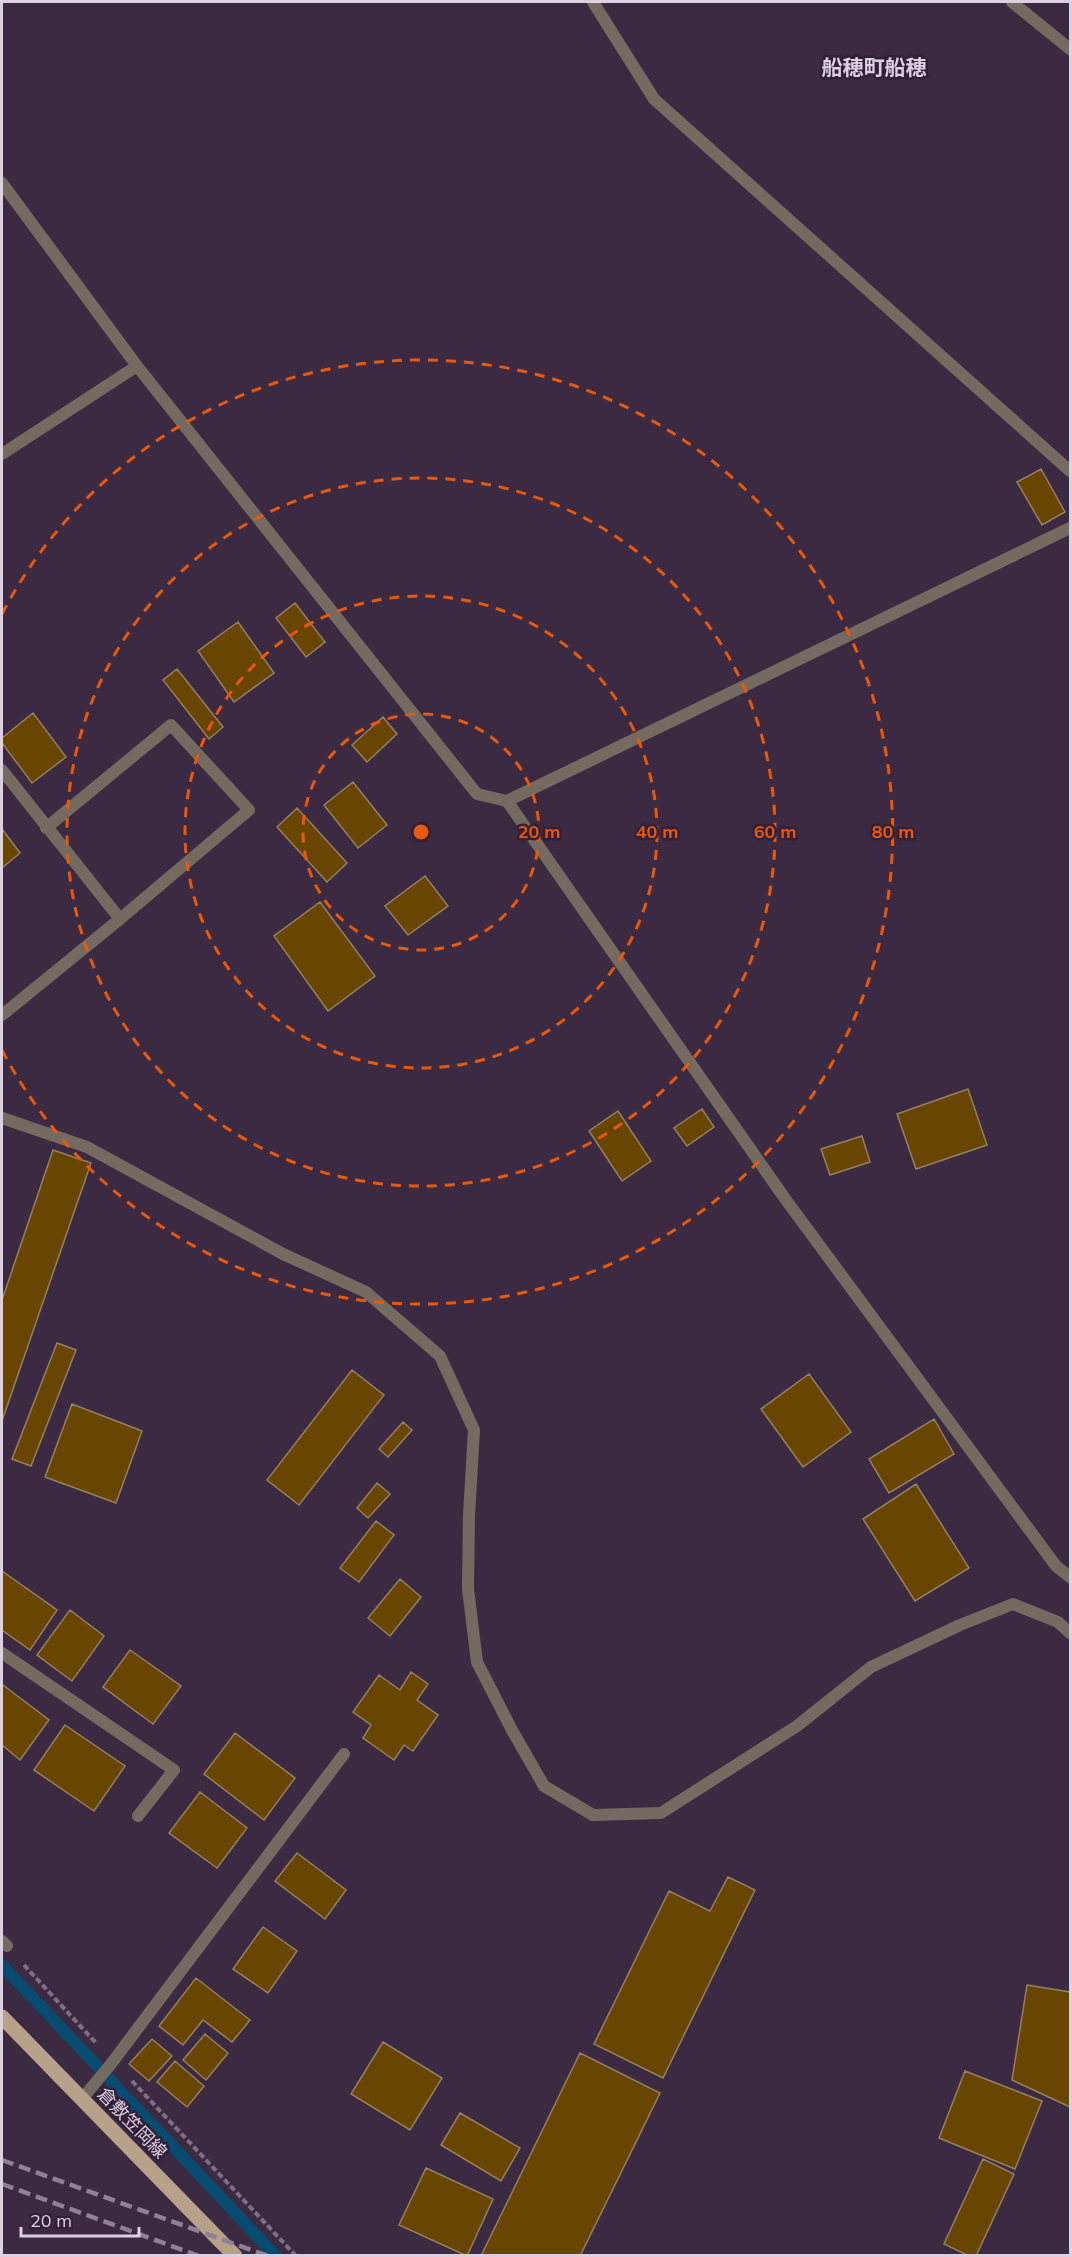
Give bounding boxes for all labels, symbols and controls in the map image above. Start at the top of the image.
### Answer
district label: 船穂町船穂 [822,54,927,80]
text: 20 m [518,820,560,843]
text: 40 m [636,820,678,843]
text: 60 m [754,820,796,843]
text: 80 m [872,820,914,843]
centre of rings [411,822,431,842]
street label: 倉敷笠岡線 [93,2082,172,2163]
scale bar [21,2200,140,2238]
text: 20 m [30,2209,72,2232]

